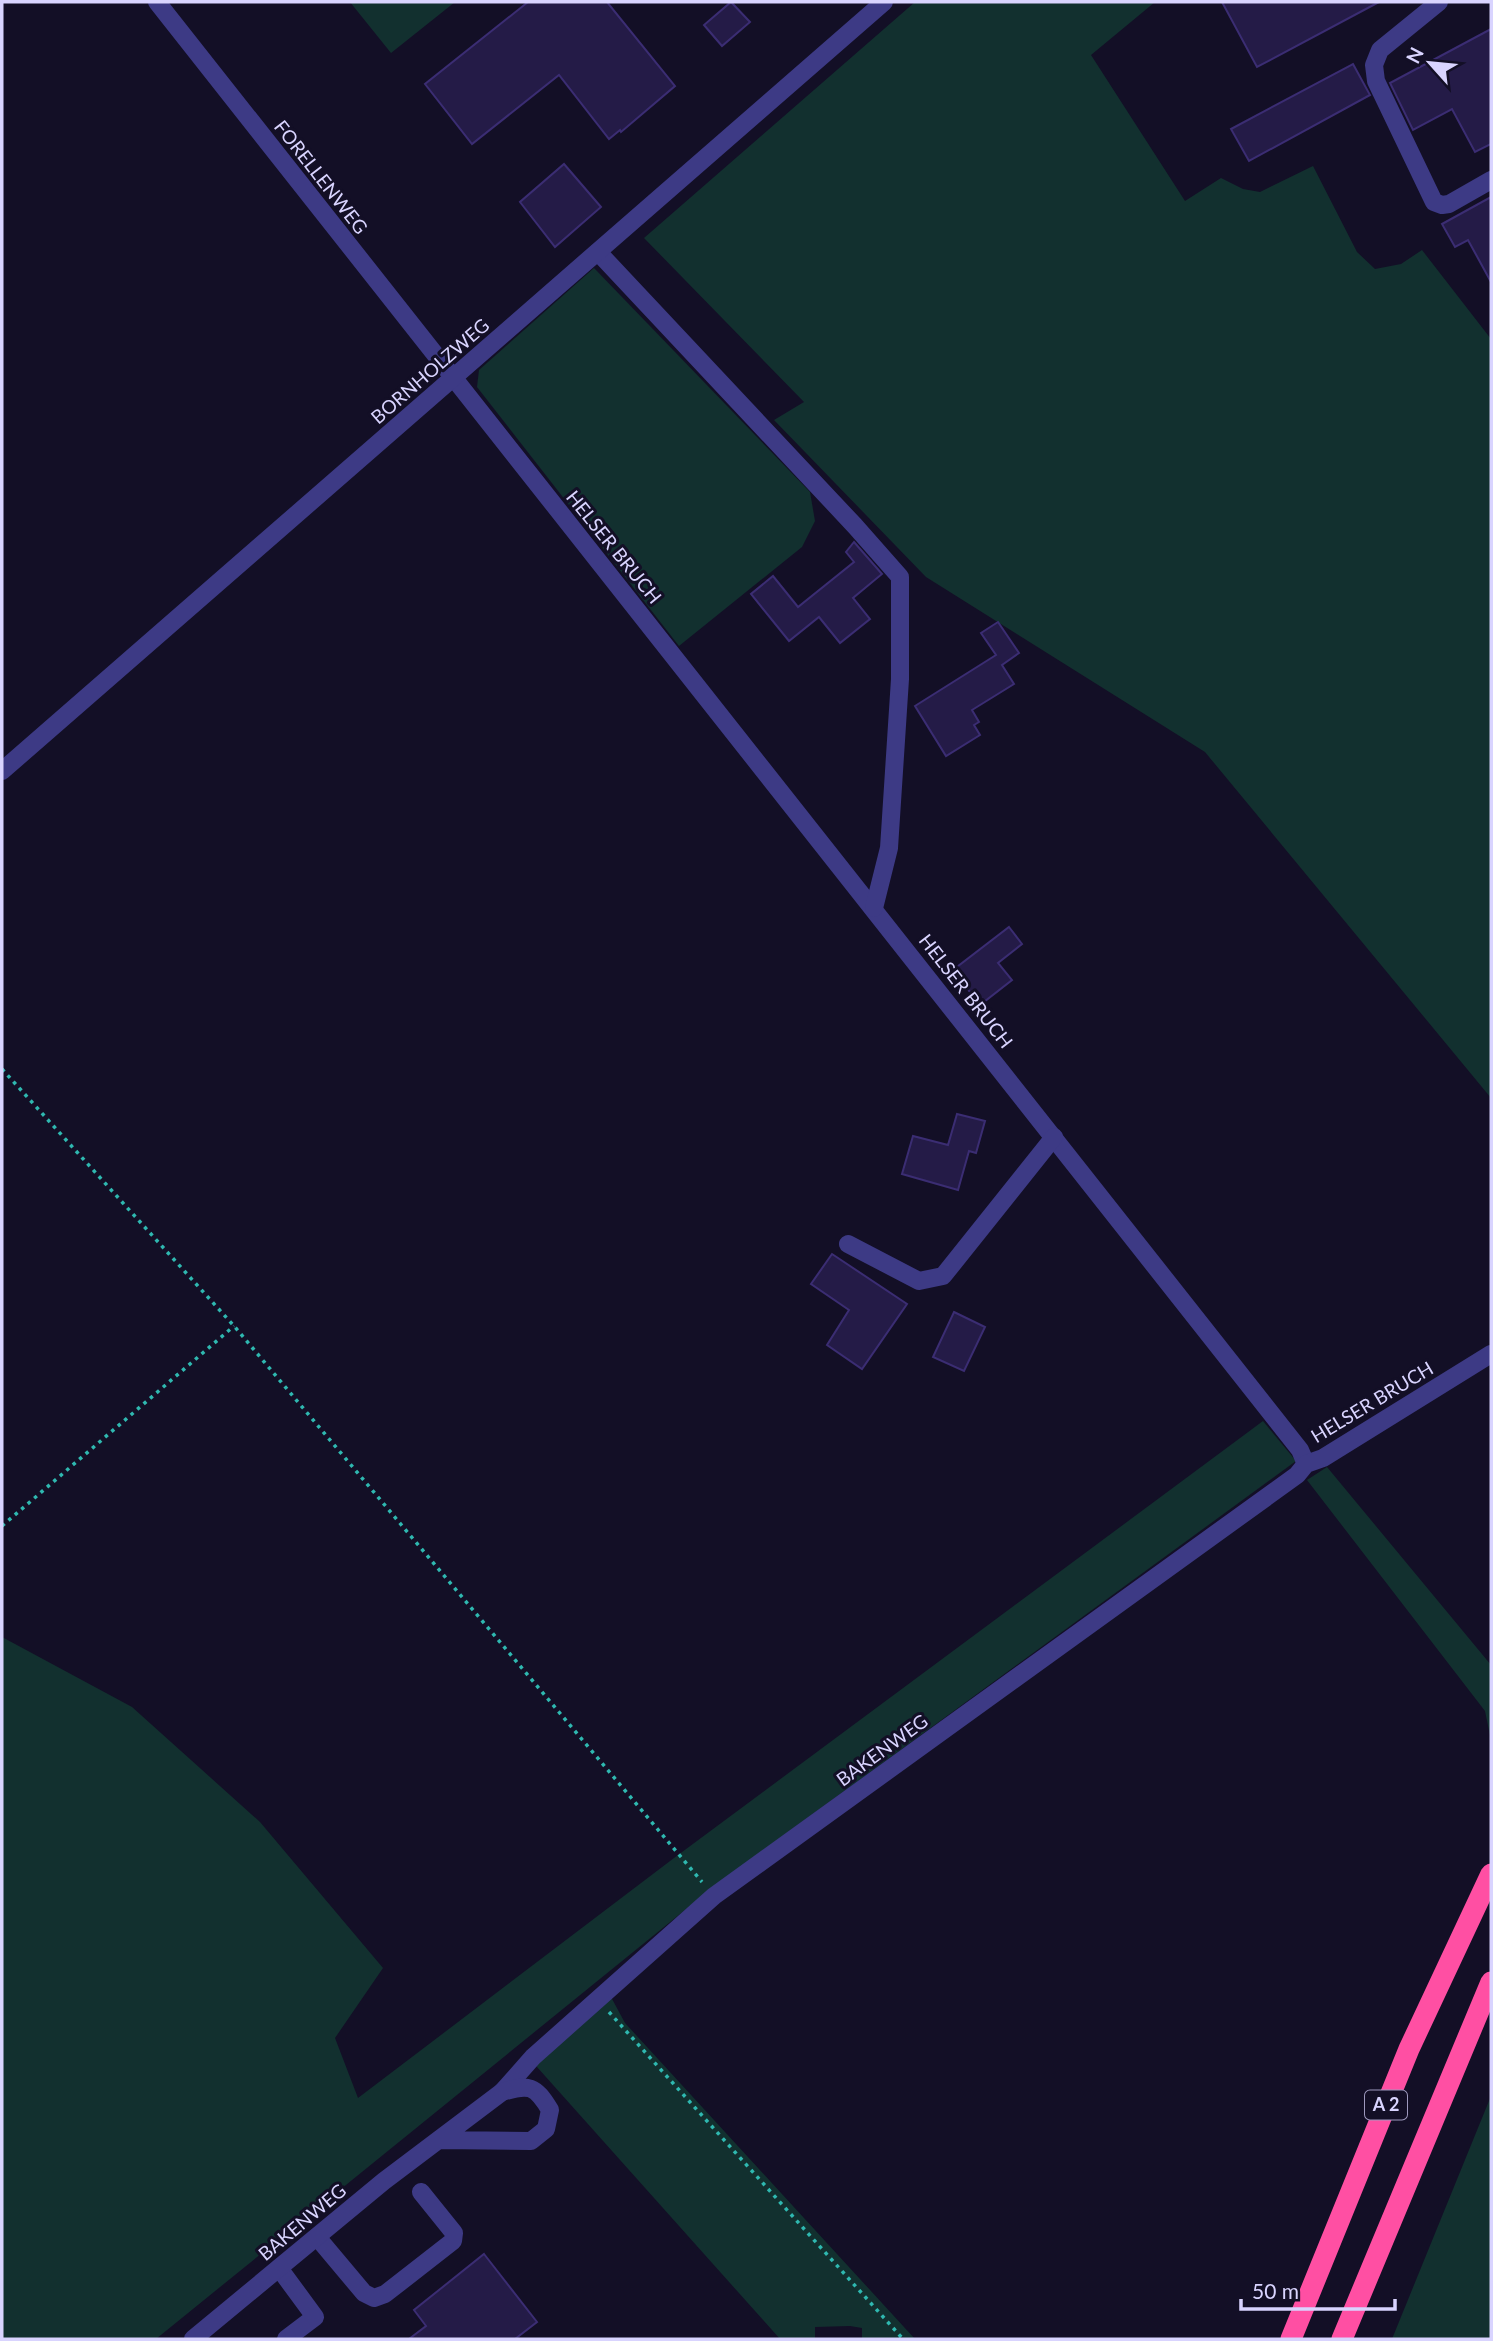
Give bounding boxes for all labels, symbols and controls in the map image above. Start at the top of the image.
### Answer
north arrow [1395,28,1465,98]
text: N [1401,43,1428,67]
street label: FORELLENWEG [270,115,373,238]
street label: BORNHOLZWEG [366,313,493,428]
street label: HELSER BRUCH [562,486,667,608]
street label: HELSER BRUCH [915,929,1018,1052]
street label: HELSER BRUCH [1306,1356,1437,1447]
street label: BAKENWEG [832,1709,932,1790]
road number: A 2 [1365,2090,1407,2120]
street label: BAKENWEG [253,2178,350,2265]
scale bar [1241,2268,1395,2312]
text: 50 m [1252,2278,1299,2303]

